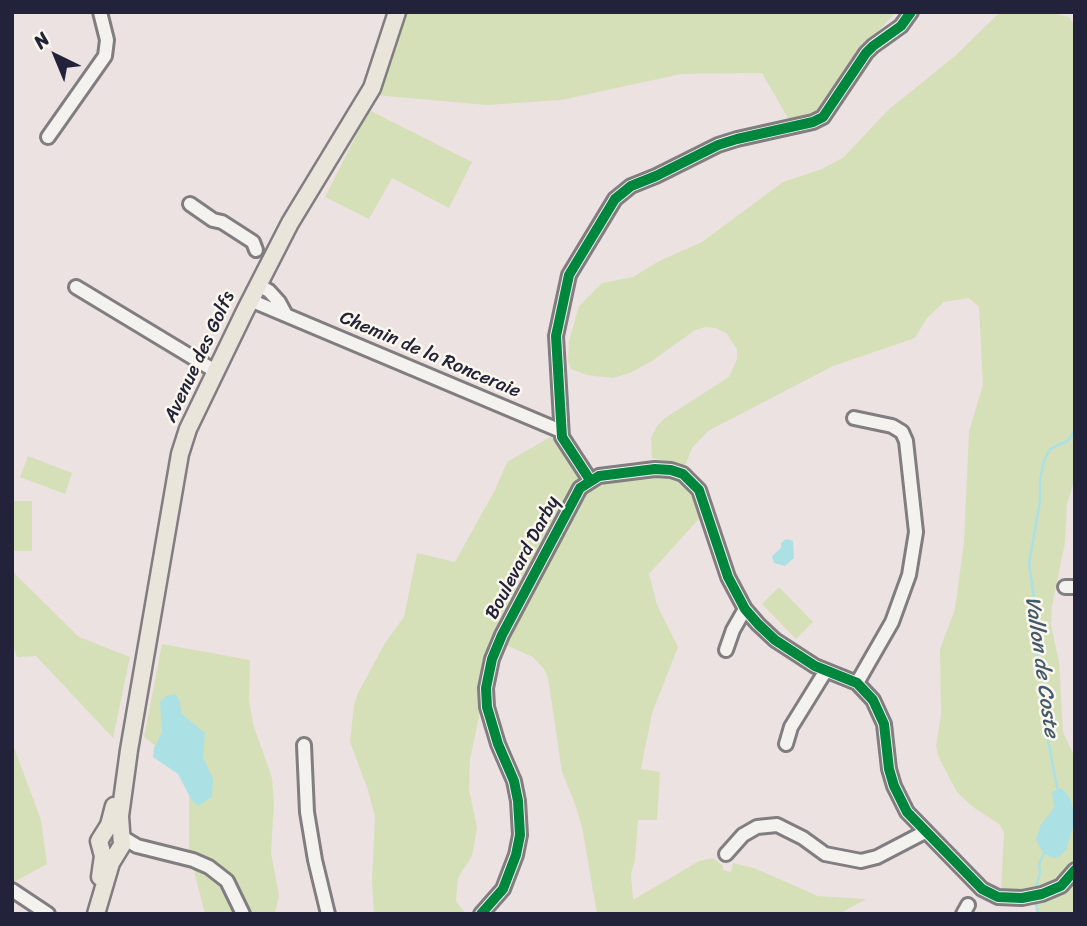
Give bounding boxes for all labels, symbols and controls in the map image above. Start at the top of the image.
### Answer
north arrow [21,21,91,91]
text: N [25,24,57,57]
street label: Avenue des Golfs [160,288,240,426]
street label: Chemin de la Ronceraie [336,307,524,403]
street label: Boulevard Darby [481,493,565,623]
water label: Vallon de Coste [1019,595,1063,739]

